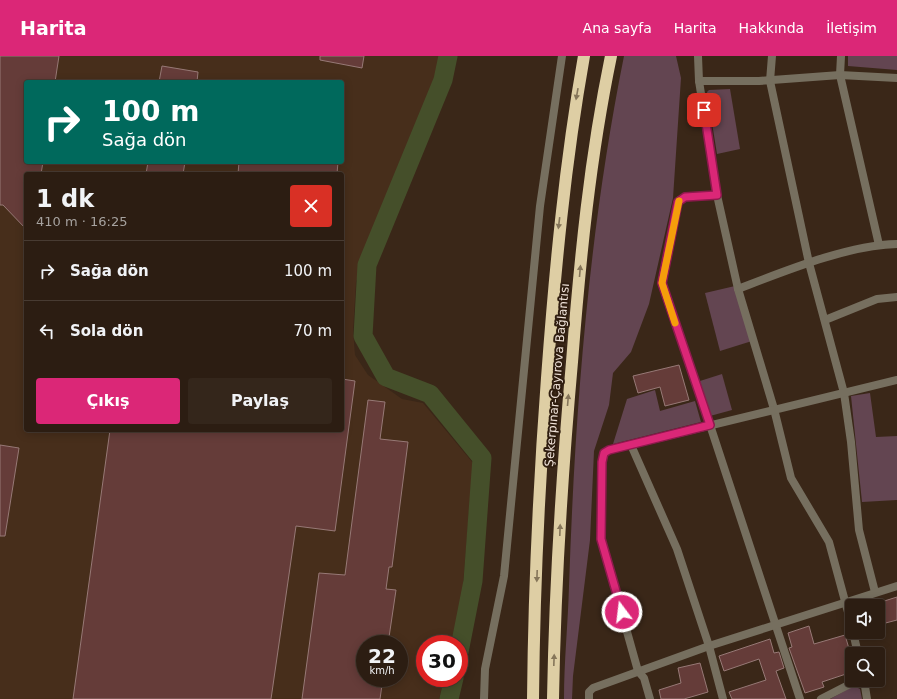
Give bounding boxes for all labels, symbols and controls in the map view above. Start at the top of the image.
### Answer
text: Harita [20,17,87,39]
text: Ana sayfa [583,20,652,36]
text: Harita [674,20,717,36]
text: Hakkında [739,20,804,36]
text: İletişim [826,20,877,36]
one-way arrow [574,88,580,101]
pin [687,93,721,127]
text: 100 m [102,95,199,128]
icon: right [36,96,88,148]
icon: arrive [693,99,715,121]
text: Sağa dön [102,129,186,150]
text: 1 dk [36,185,94,213]
button: close [290,185,332,227]
text: 410 m · 16:25 [36,214,127,229]
one-way arrow [556,217,563,229]
icon: right [36,260,58,282]
text: Sağa dön [70,262,149,280]
text: 100 m [284,262,332,280]
one-way arrow [576,265,583,277]
street label: Şekerpınar-Çayırova Bağlantısı [542,283,572,467]
icon: left [36,320,58,342]
text: Sola dön [70,322,143,340]
text: 70 m [294,322,332,340]
button: Çıkış [36,378,180,424]
button: Paylaş [188,378,332,424]
one-way arrow [565,394,572,406]
one-way arrow [556,524,563,536]
one-way arrow [533,570,540,582]
position arrow [601,591,643,633]
map controls [845,599,885,687]
button: sound [845,599,885,639]
speed limit sign: 30 [416,635,468,687]
text: 22 [368,644,396,668]
button: search [845,647,885,687]
one-way arrow [551,653,557,666]
text: km/h [369,665,395,676]

